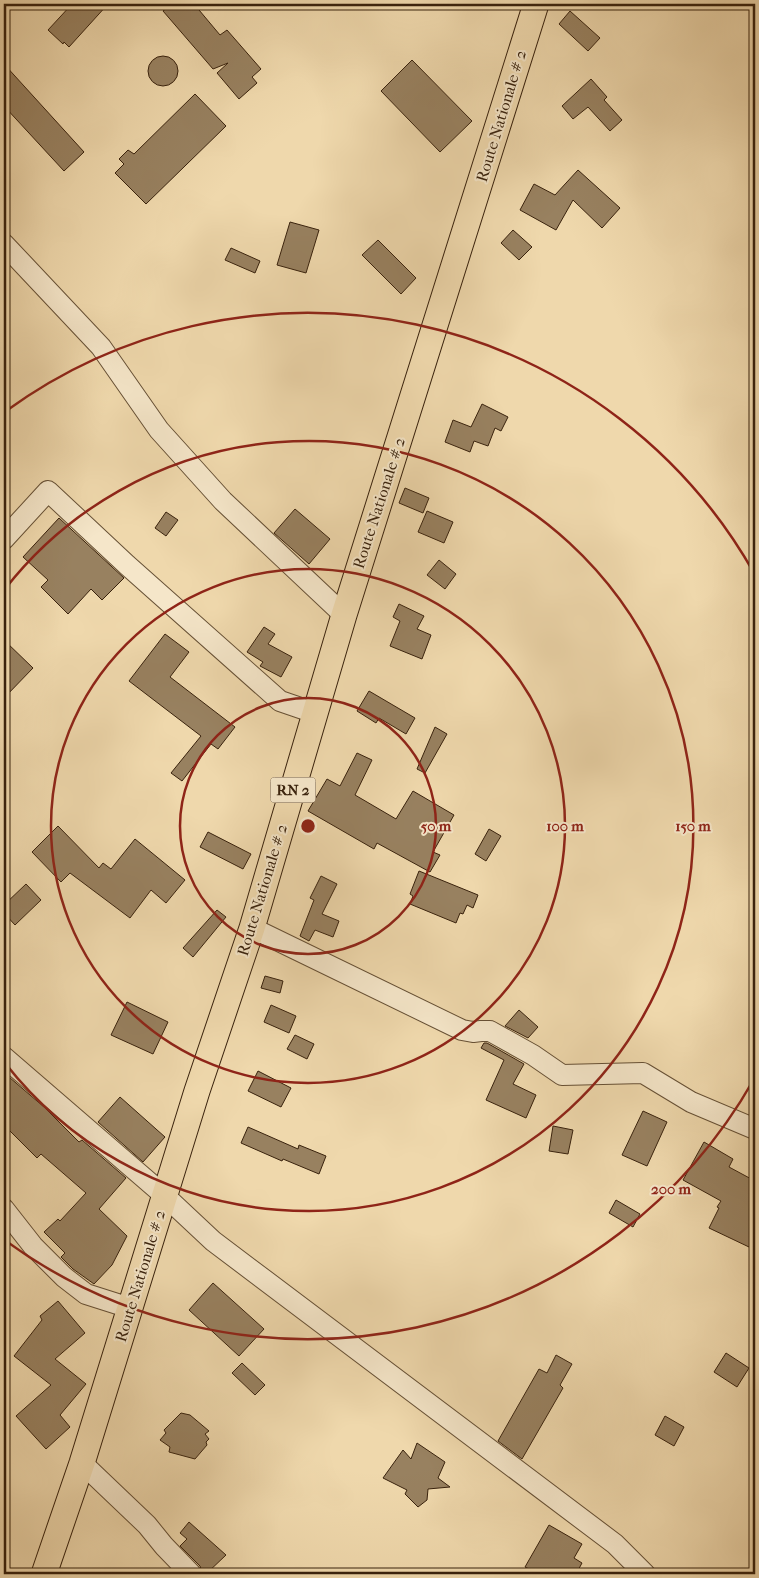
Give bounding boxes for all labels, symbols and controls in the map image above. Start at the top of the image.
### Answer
street label: Route Nationale # 2 [472,48,530,184]
street label: Route Nationale # 2 [349,435,409,571]
road number: RN 2 [270,778,316,802]
centre of rings [299,817,317,835]
text: 50 m [421,817,452,835]
text: 100 m [546,817,584,835]
text: 150 m [675,817,711,835]
street label: Route Nationale # 2 [233,822,291,958]
text: 200 m [651,1180,691,1198]
street label: Route Nationale # 2 [111,1208,169,1344]

